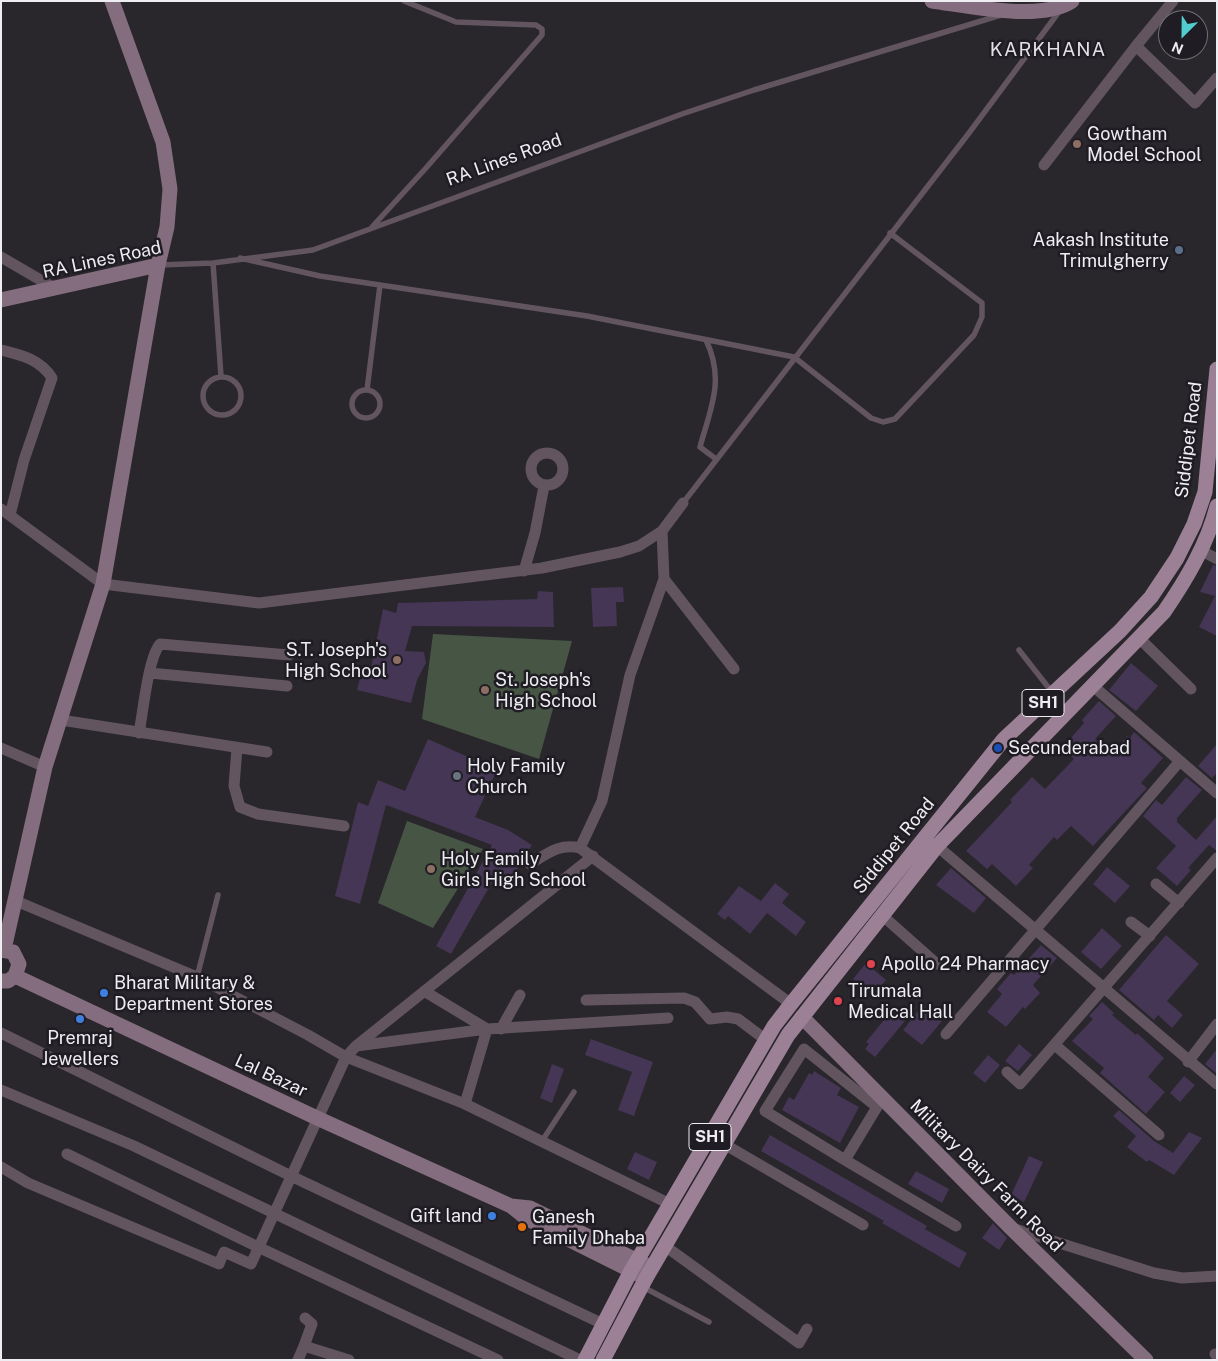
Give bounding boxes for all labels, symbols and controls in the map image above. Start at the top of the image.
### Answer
north arrow [1158,10,1208,60]
text: N [1169,38,1186,57]
district label: KARKHANA [989,39,1107,61]
place label: Gowtham Model School [1087,123,1202,166]
street label: RA Lines Road [443,129,565,191]
marker: Gowtham Model School [1071,138,1083,150]
place label: Aakash Institute Trimulgherry [1033,229,1169,272]
street label: RA Lines Road [41,237,163,283]
marker: Aakash Institute Trimulgherry [1173,244,1185,256]
street label: Siddipet Road [1171,381,1207,499]
place label: S.T. Joseph's High School [285,639,387,682]
marker: S.T. Joseph's High School [391,654,403,666]
place label: St. Joseph's High School [495,669,597,712]
marker: St. Joseph's High School [479,684,491,696]
road number: SH1 [1022,690,1064,716]
place label: Secunderabad [1008,737,1130,759]
marker: Secunderabad [992,742,1004,754]
place label: Holy Family Church [467,755,565,798]
marker: Holy Family Church [451,770,463,782]
street label: Siddipet Road [849,794,939,898]
place label: Holy Family Girls High School [441,848,587,891]
marker: Holy Family Girls High School [425,863,437,875]
place label: Apollo 24 Pharmacy [881,953,1049,975]
marker: Apollo 24 Pharmacy [865,958,877,970]
place label: Bharat Military & Department Stores [114,972,273,1014]
place label: Tirumala Medical Hall [848,980,953,1022]
marker: Bharat Military & Department Stores [98,987,110,999]
marker: Tirumala Medical Hall [832,995,844,1007]
marker: Premraj Jewellers [74,1013,86,1025]
place label: Premraj Jewellers [41,1027,119,1070]
street label: Lal Bazar [231,1050,311,1102]
street label: Military Dairy Farm Road [905,1095,1067,1257]
road number: SH1 [689,1124,731,1150]
place label: Gift land [410,1205,482,1227]
place label: Ganesh Family Dhaba [532,1206,645,1248]
marker: Gift land [486,1210,498,1222]
marker: Ganesh Family Dhaba [516,1221,528,1233]

